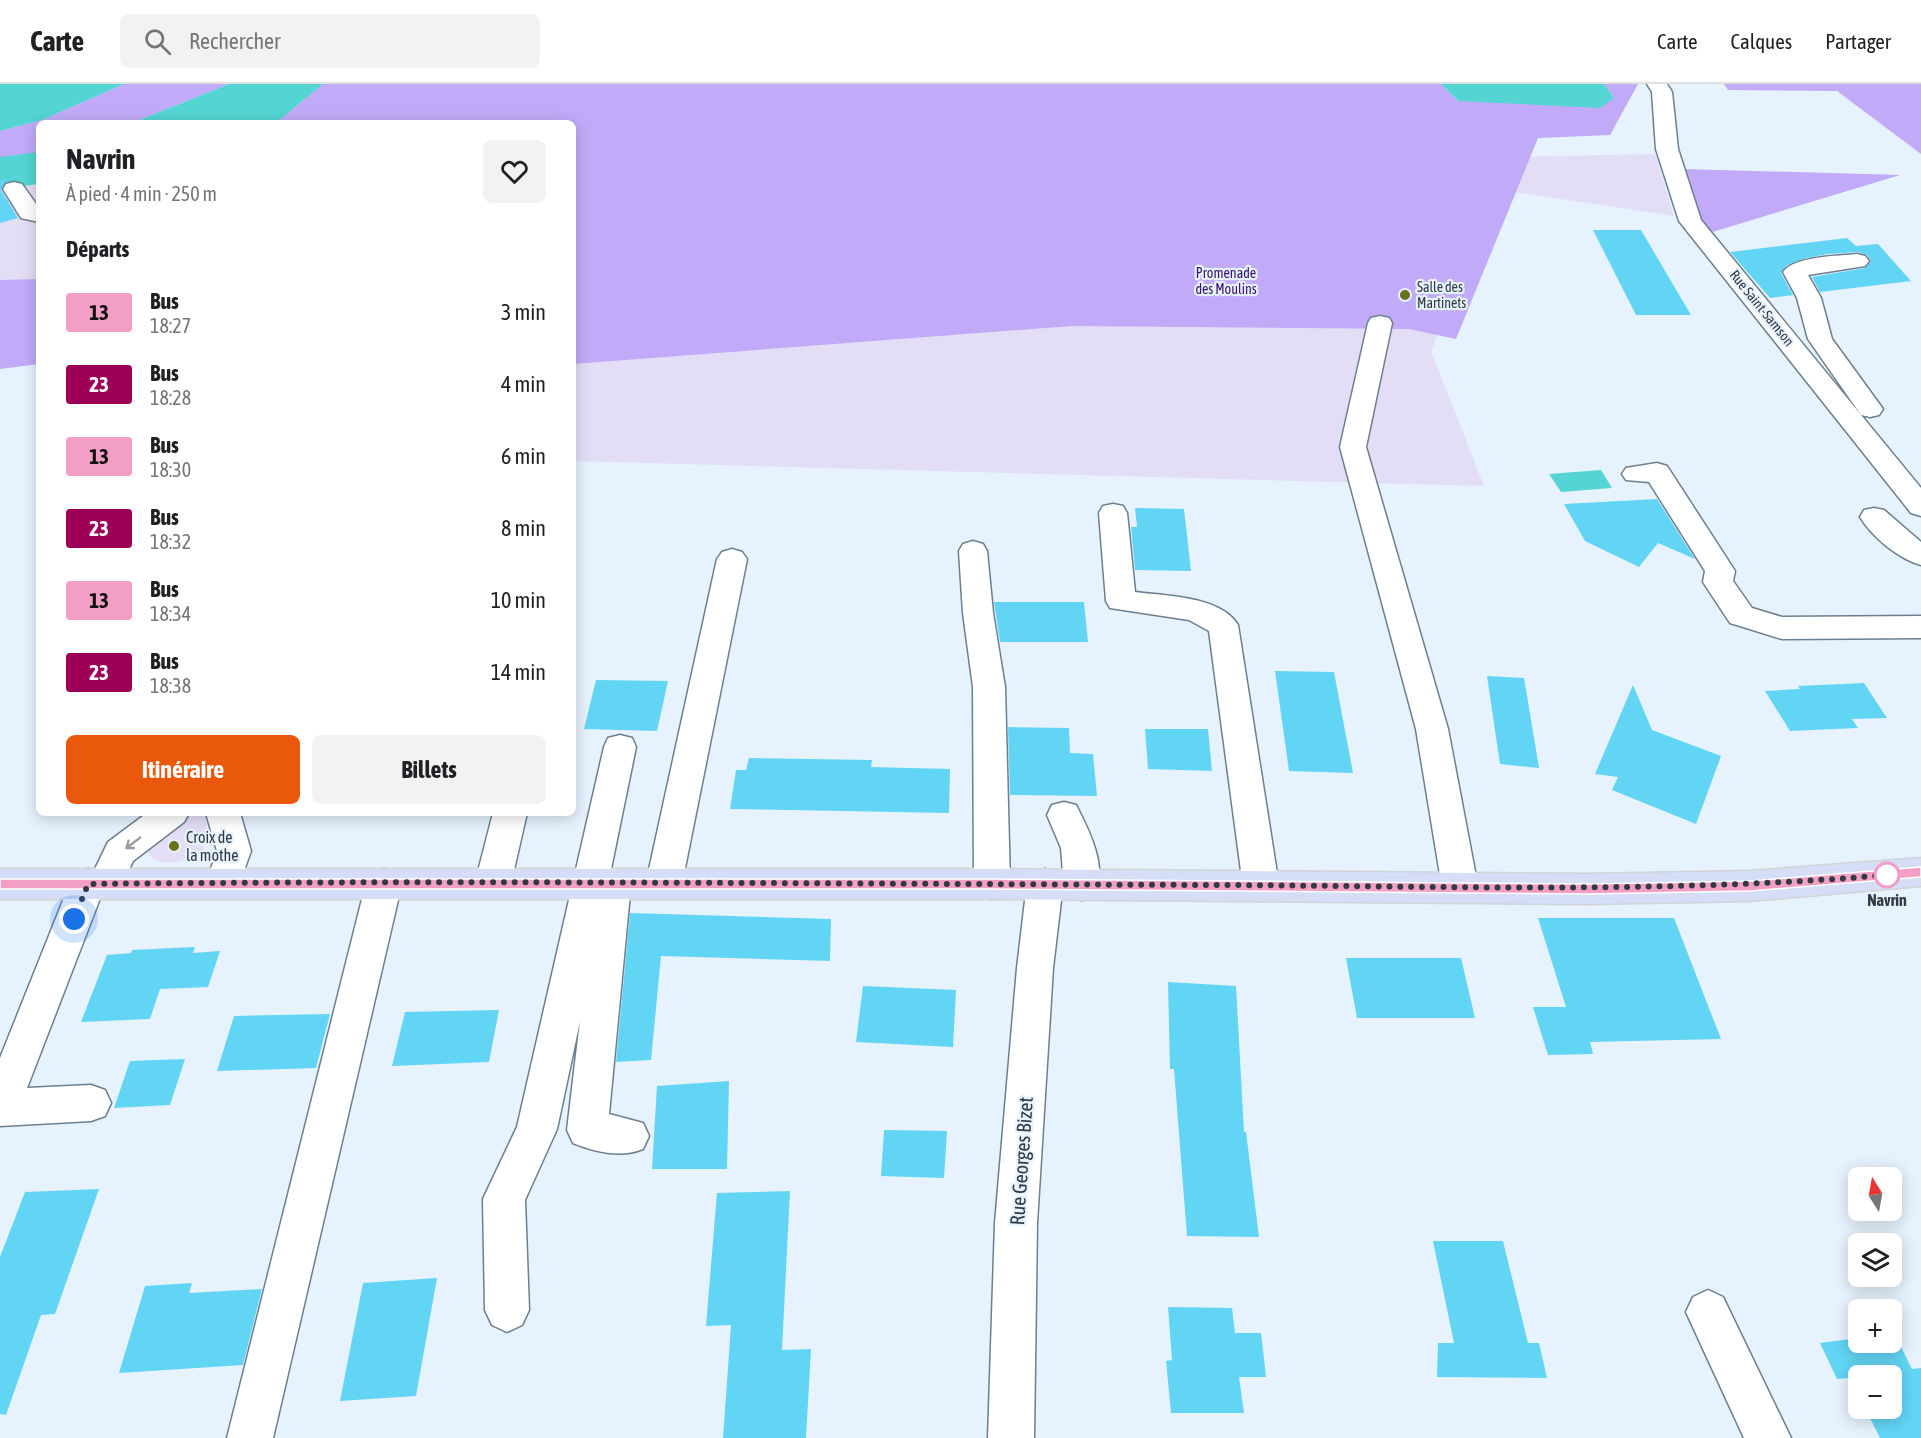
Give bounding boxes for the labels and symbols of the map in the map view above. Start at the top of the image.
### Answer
park label: Promenade des Moulins [1195,265,1257,297]
street label: Rue Saint-Samson [1727,267,1797,349]
place label: Salle des Martinets [1417,279,1466,311]
marker: Salle des Martinets [1398,288,1412,302]
place label: Croix de la mothe [186,828,239,864]
one-way arrow [125,837,141,849]
marker: Croix de la mothe [167,839,181,853]
marker: Navrin [1874,862,1900,888]
place label: Navrin [1867,891,1907,909]
your location [59,904,89,934]
street label: Rue Georges Bizet [1005,1096,1037,1226]
north arrow [1848,1167,1902,1221]

